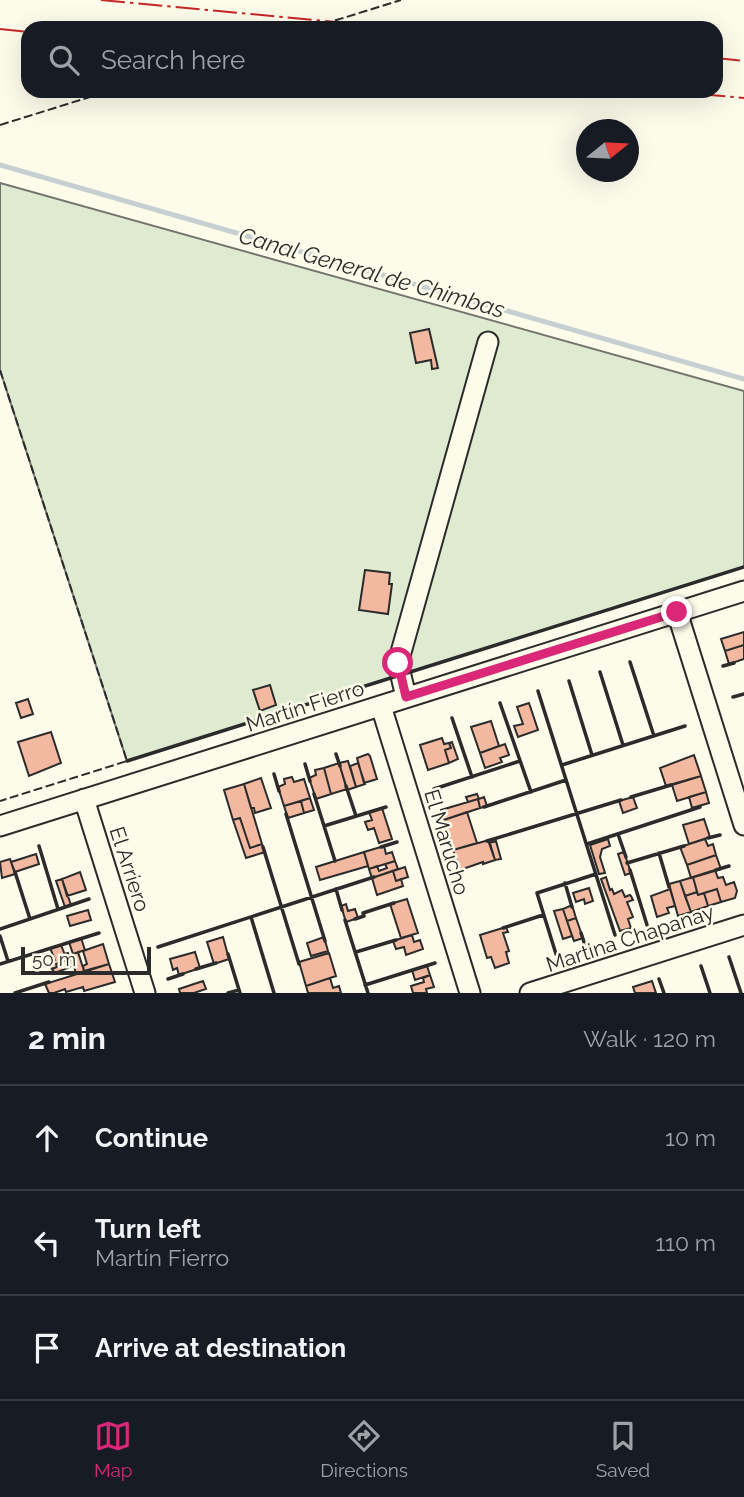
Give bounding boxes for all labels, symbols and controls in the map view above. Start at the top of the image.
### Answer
search box [21,21,723,98]
icon: search [45,41,83,79]
text: Search here [101,45,245,75]
north arrow [576,119,639,182]
water label: Canal General de Chimbas [236,221,508,323]
route end [661,596,692,627]
route start [382,647,413,678]
street label: Martín Fierro [243,675,367,737]
street label: El Marucho [419,786,475,898]
street label: El Arriero [105,823,155,915]
street label: Martina Chapanay [543,899,717,977]
scale bar [21,944,150,976]
text: 50 m [32,948,76,970]
text: 2 min [28,1021,106,1056]
text: Walk · 120 m [583,1025,716,1052]
icon: ahead [28,1119,66,1157]
text: Continue [95,1123,208,1153]
text: 10 m [665,1124,716,1151]
text: Turn left [95,1214,201,1244]
icon: left [28,1224,66,1262]
text: 110 m [655,1229,716,1256]
text: Martín Fierro [95,1244,229,1271]
icon: arrive [28,1329,66,1367]
text: Arrive at destination [95,1333,346,1363]
tab: Map [94,1417,133,1481]
tab: Directions [320,1417,408,1481]
tab: Saved [596,1417,650,1481]

